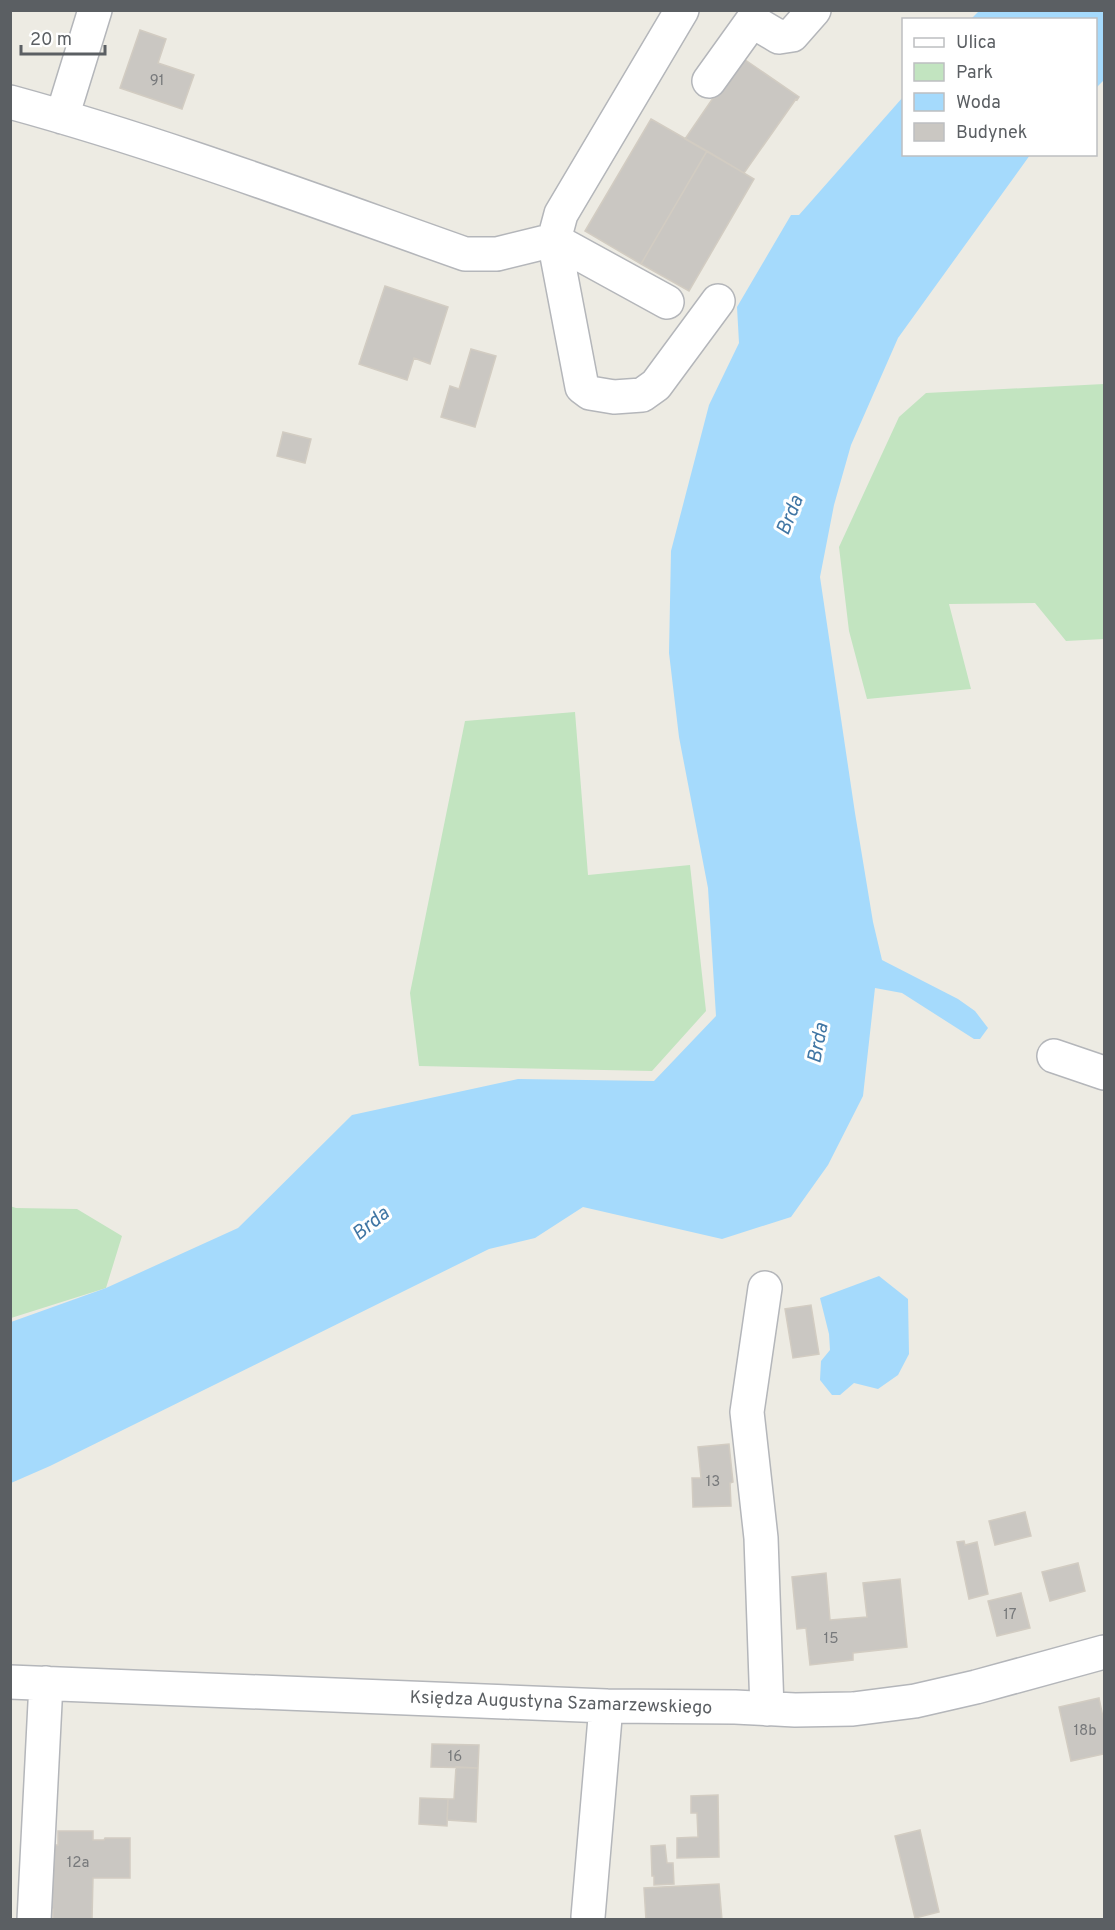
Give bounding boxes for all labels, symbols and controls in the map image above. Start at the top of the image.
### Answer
scale bar [21,18,105,56]
legend [902,18,1097,156]
text: 20 m [30,29,72,52]
text: Ulica [956,32,996,55]
text: Park [956,62,993,85]
house number: 91 [150,72,164,91]
text: Woda [956,92,1001,115]
text: Budynek [956,122,1027,145]
water label: Brda [771,491,811,540]
water label: Brda [802,1020,836,1066]
water label: Brda [347,1201,396,1248]
house number: 13 [706,1473,720,1492]
house number: 17 [1003,1606,1017,1625]
house number: 15 [824,1630,838,1649]
street label: Księdza Augustyna Szamarzewskiego [409,1687,713,1720]
house number: 18b [1073,1722,1097,1741]
house number: 16 [448,1748,462,1767]
house number: 12a [67,1854,89,1873]

